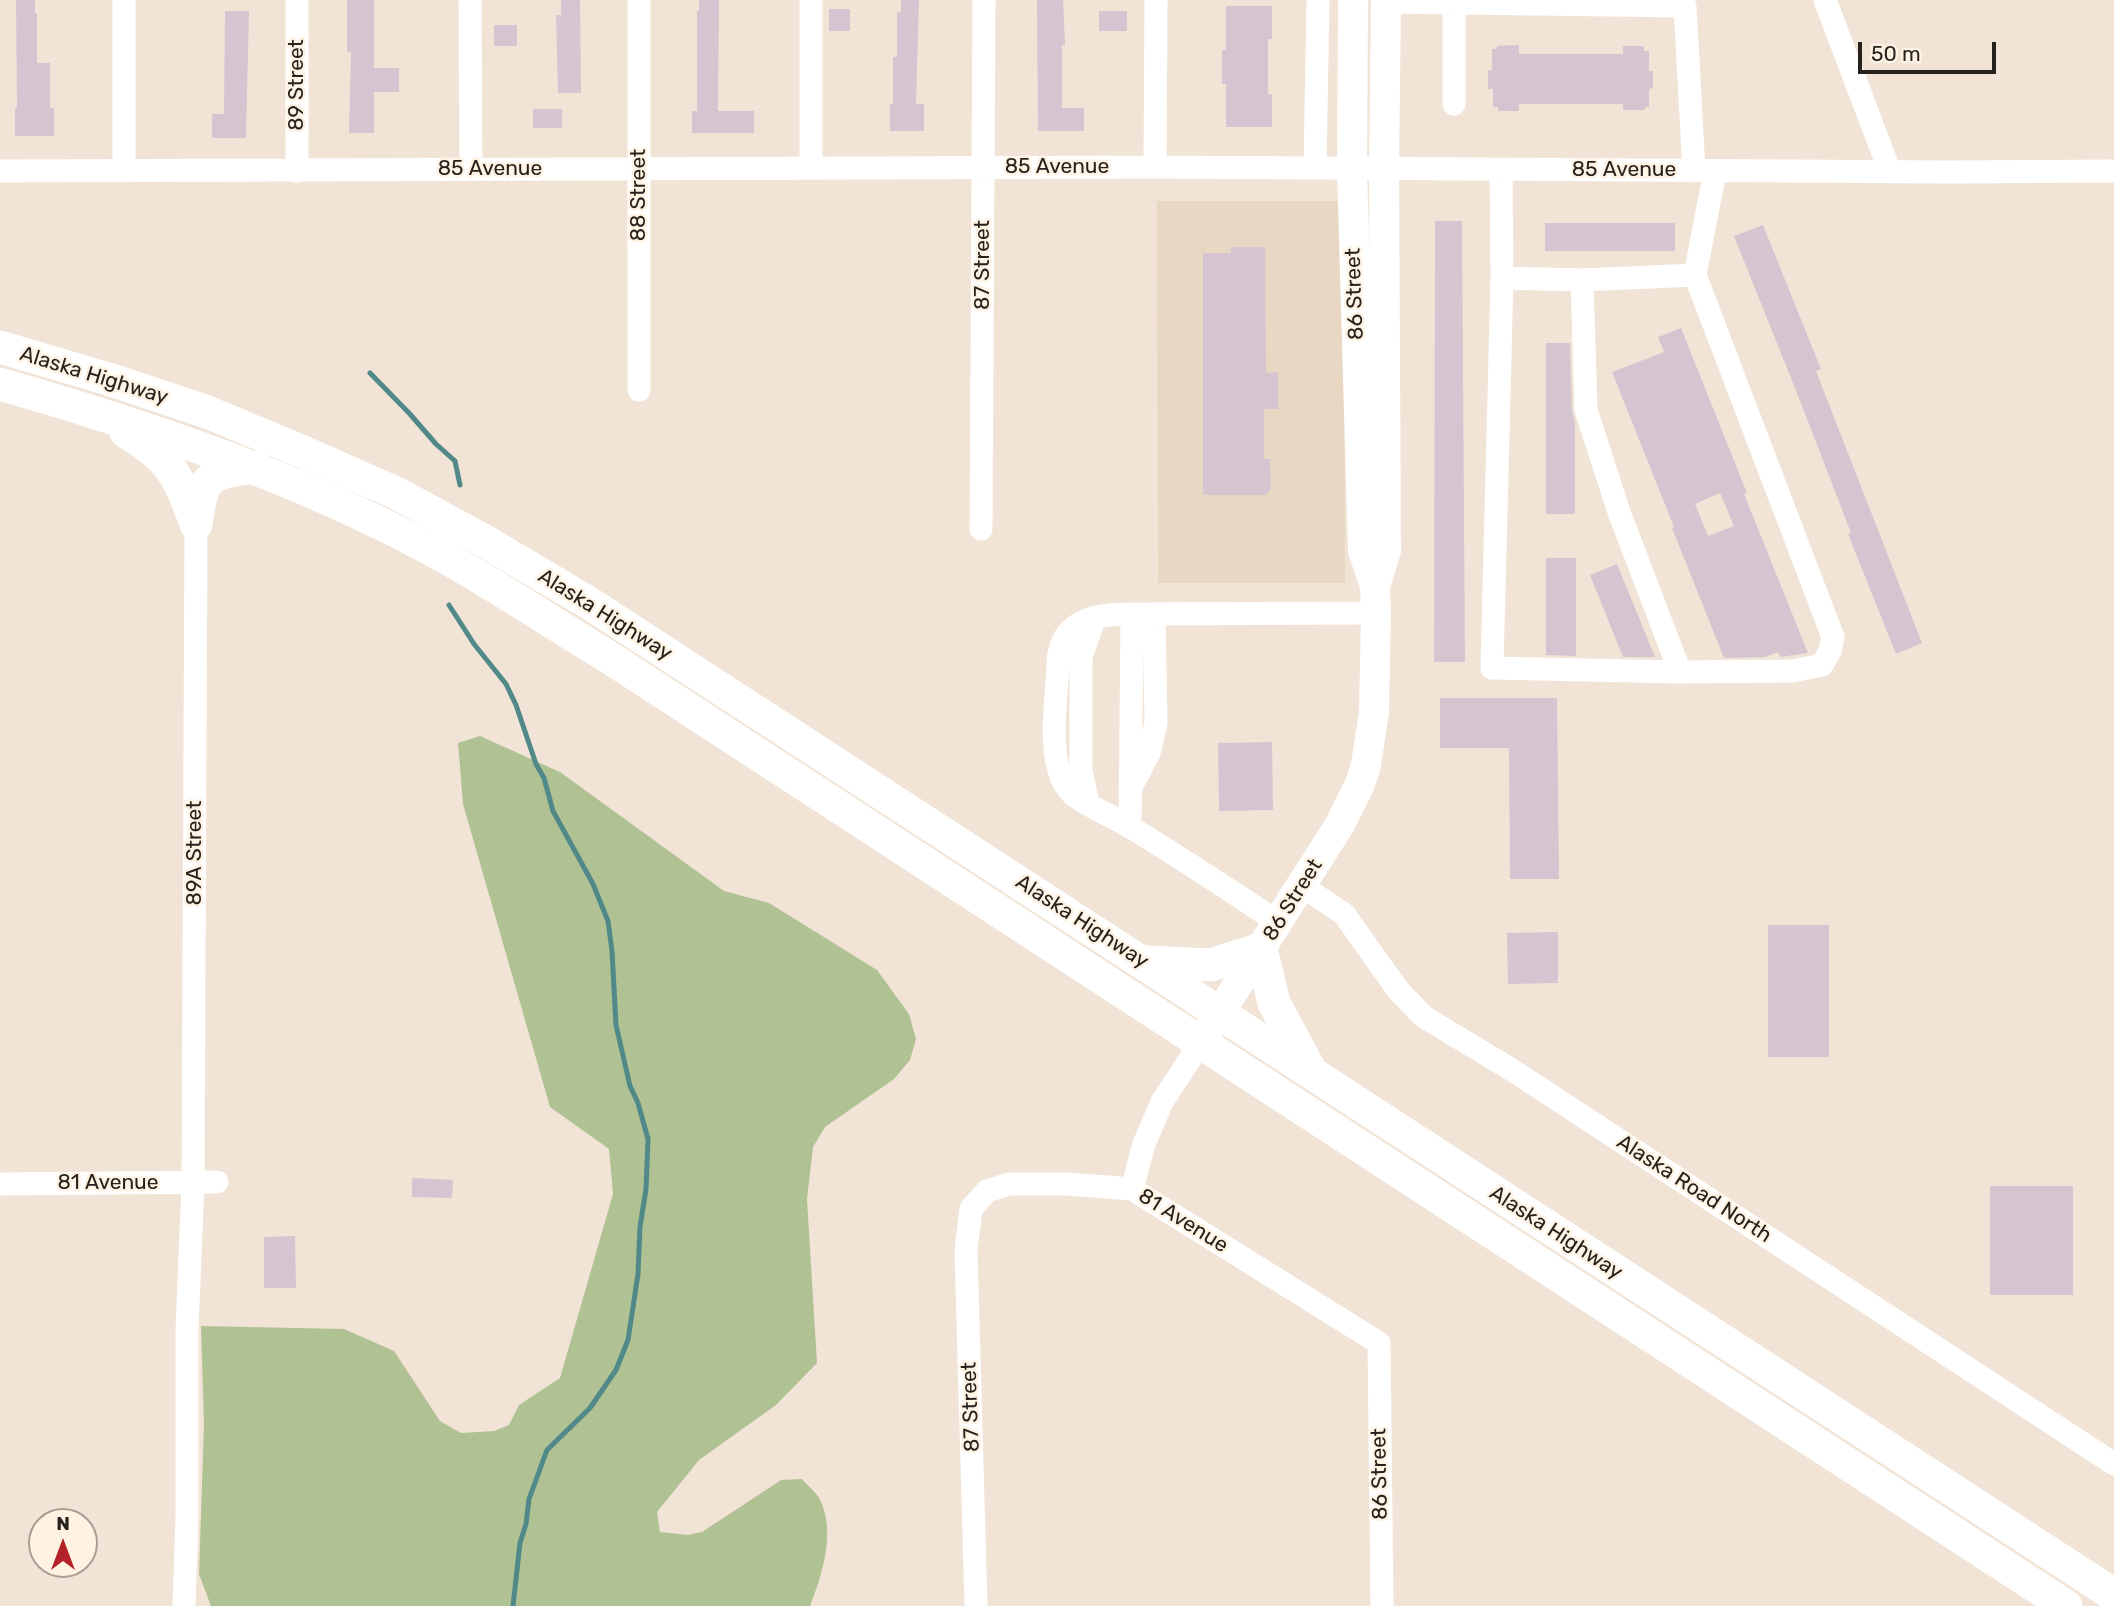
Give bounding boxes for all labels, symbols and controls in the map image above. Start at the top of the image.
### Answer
scale bar [1862,28,2000,72]
street label: 89 Street [284,39,310,131]
text: 50 m [1871,41,1921,66]
street label: 88 Street [626,149,652,241]
street label: 85 Avenue [1005,154,1109,180]
street label: 85 Avenue [438,156,542,182]
street label: 85 Avenue [1572,157,1676,183]
street label: 87 Street [970,220,996,310]
street label: 86 Street [1341,248,1369,340]
street label: Alaska Highway [17,342,171,410]
street label: Alaska Highway [533,564,677,666]
street label: 89A Street [182,801,208,905]
street label: 86 Street [1258,854,1328,946]
street label: Alaska Highway [1011,870,1153,974]
street label: Alaska Road North [1612,1130,1776,1248]
street label: 81 Avenue [57,1170,159,1196]
street label: Alaska Highway [1485,1181,1627,1285]
street label: 81 Avenue [1133,1184,1233,1258]
street label: 87 Street [957,1362,985,1452]
street label: 86 Street [1367,1428,1393,1520]
north arrow [28,1508,98,1578]
text: N [56,1512,70,1535]

